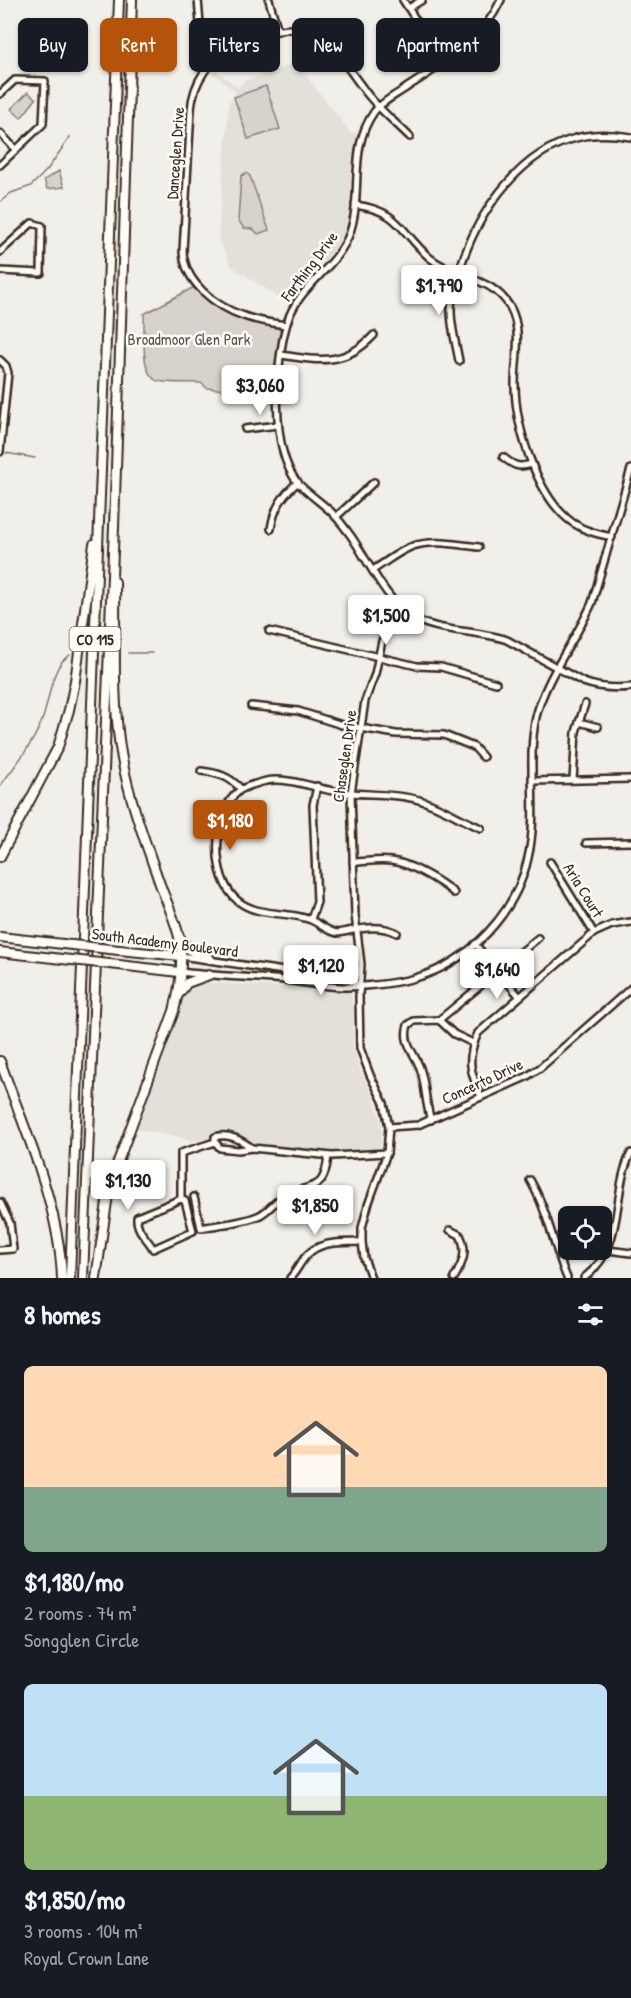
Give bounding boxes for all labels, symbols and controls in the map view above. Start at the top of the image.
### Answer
chip: Buy [18,18,88,72]
chip: Rent [100,18,177,72]
chip: Filters [189,18,280,72]
chip: New [292,18,364,72]
chip: Apartment [376,18,500,72]
street label: Danceglen Drive [161,105,189,200]
street label: Farthing Drive [275,226,343,306]
pin: $1,790 [390,265,488,316]
text: $1,790 [415,271,463,298]
park label: Broadmoor Glen Park [128,328,251,350]
pin: $3,060 [211,365,309,416]
text: $3,060 [235,371,285,398]
pin: $1,500 [337,595,435,646]
text: $1,500 [362,601,410,628]
road number: CO 115 [70,627,121,651]
street label: Chaseglen Drive [327,708,361,804]
pin: $1,180 [181,800,279,851]
text: $1,180 [207,806,253,833]
street label: Aria Court [559,858,610,922]
street label: South Academy Boulevard [91,922,239,962]
pin: $1,120 [272,945,370,996]
pin: $1,640 [448,949,546,1000]
text: $1,120 [297,951,345,978]
text: $1,640 [474,955,520,982]
street label: Concerto Drive [438,1052,527,1109]
pin: $1,130 [79,1160,177,1211]
text: $1,130 [105,1166,151,1193]
pin: $1,850 [266,1185,364,1236]
text: $1,850 [291,1191,339,1218]
map controls [558,1206,612,1260]
button: locate [558,1206,612,1260]
text: 8 homes [24,1297,101,1332]
icon: filters [574,1298,607,1331]
icon: home [262,1405,370,1513]
text: $1,180/mo [24,1564,123,1599]
text: 2 rooms · 74 m² [24,1599,136,1626]
text: Songglen Circle [24,1626,139,1653]
icon: home [262,1723,370,1831]
text: $1,850/mo [24,1882,125,1917]
text: 3 rooms · 104 m² [24,1917,142,1944]
text: Royal Crown Lane [24,1944,149,1971]

